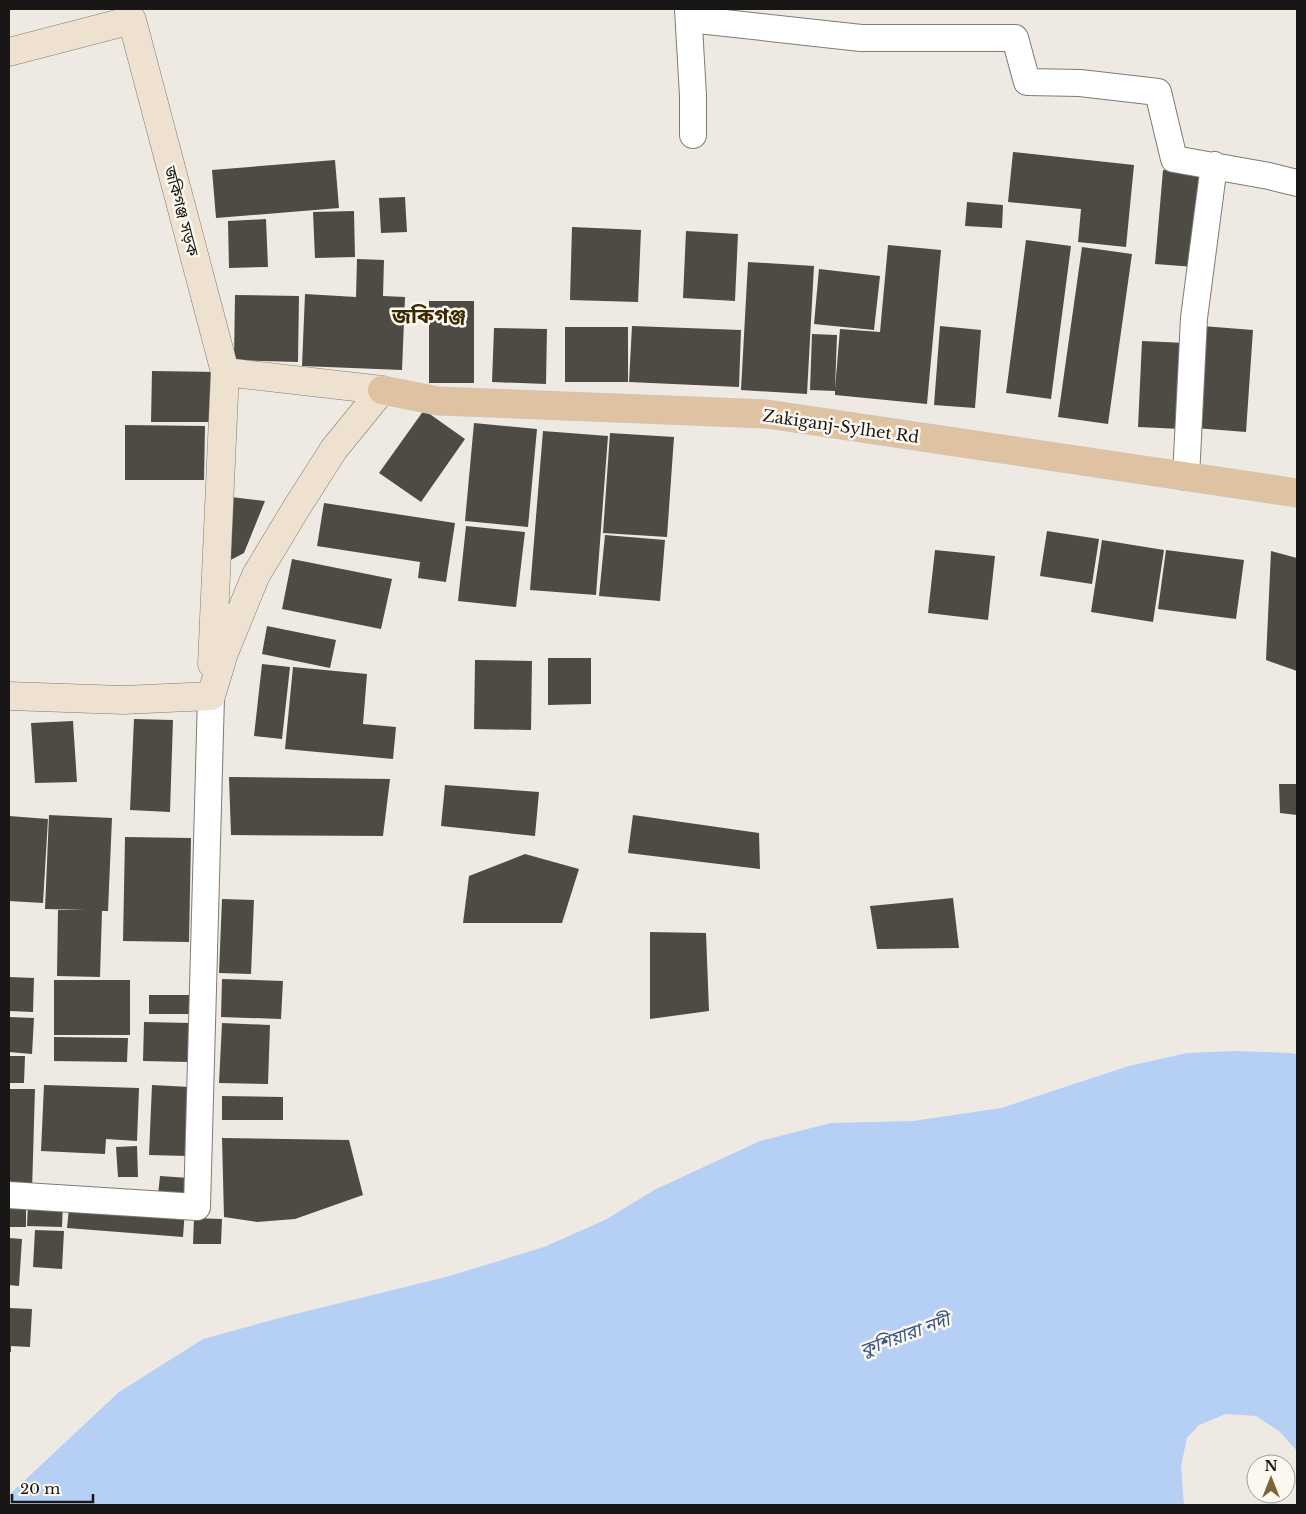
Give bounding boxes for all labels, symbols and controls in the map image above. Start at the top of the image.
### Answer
street label: জকিগঞ্জ সড়ক [160,163,204,259]
district label: জকিগঞ্জ [391,303,466,329]
street label: Zakiganj-Sylhet Rd [762,405,921,447]
water label: কুশিয়ারা নদী [857,1308,956,1361]
north arrow [1246,1454,1296,1504]
text: N [1264,1457,1278,1475]
scale bar [12,1472,94,1504]
text: 20 m [20,1479,60,1498]

